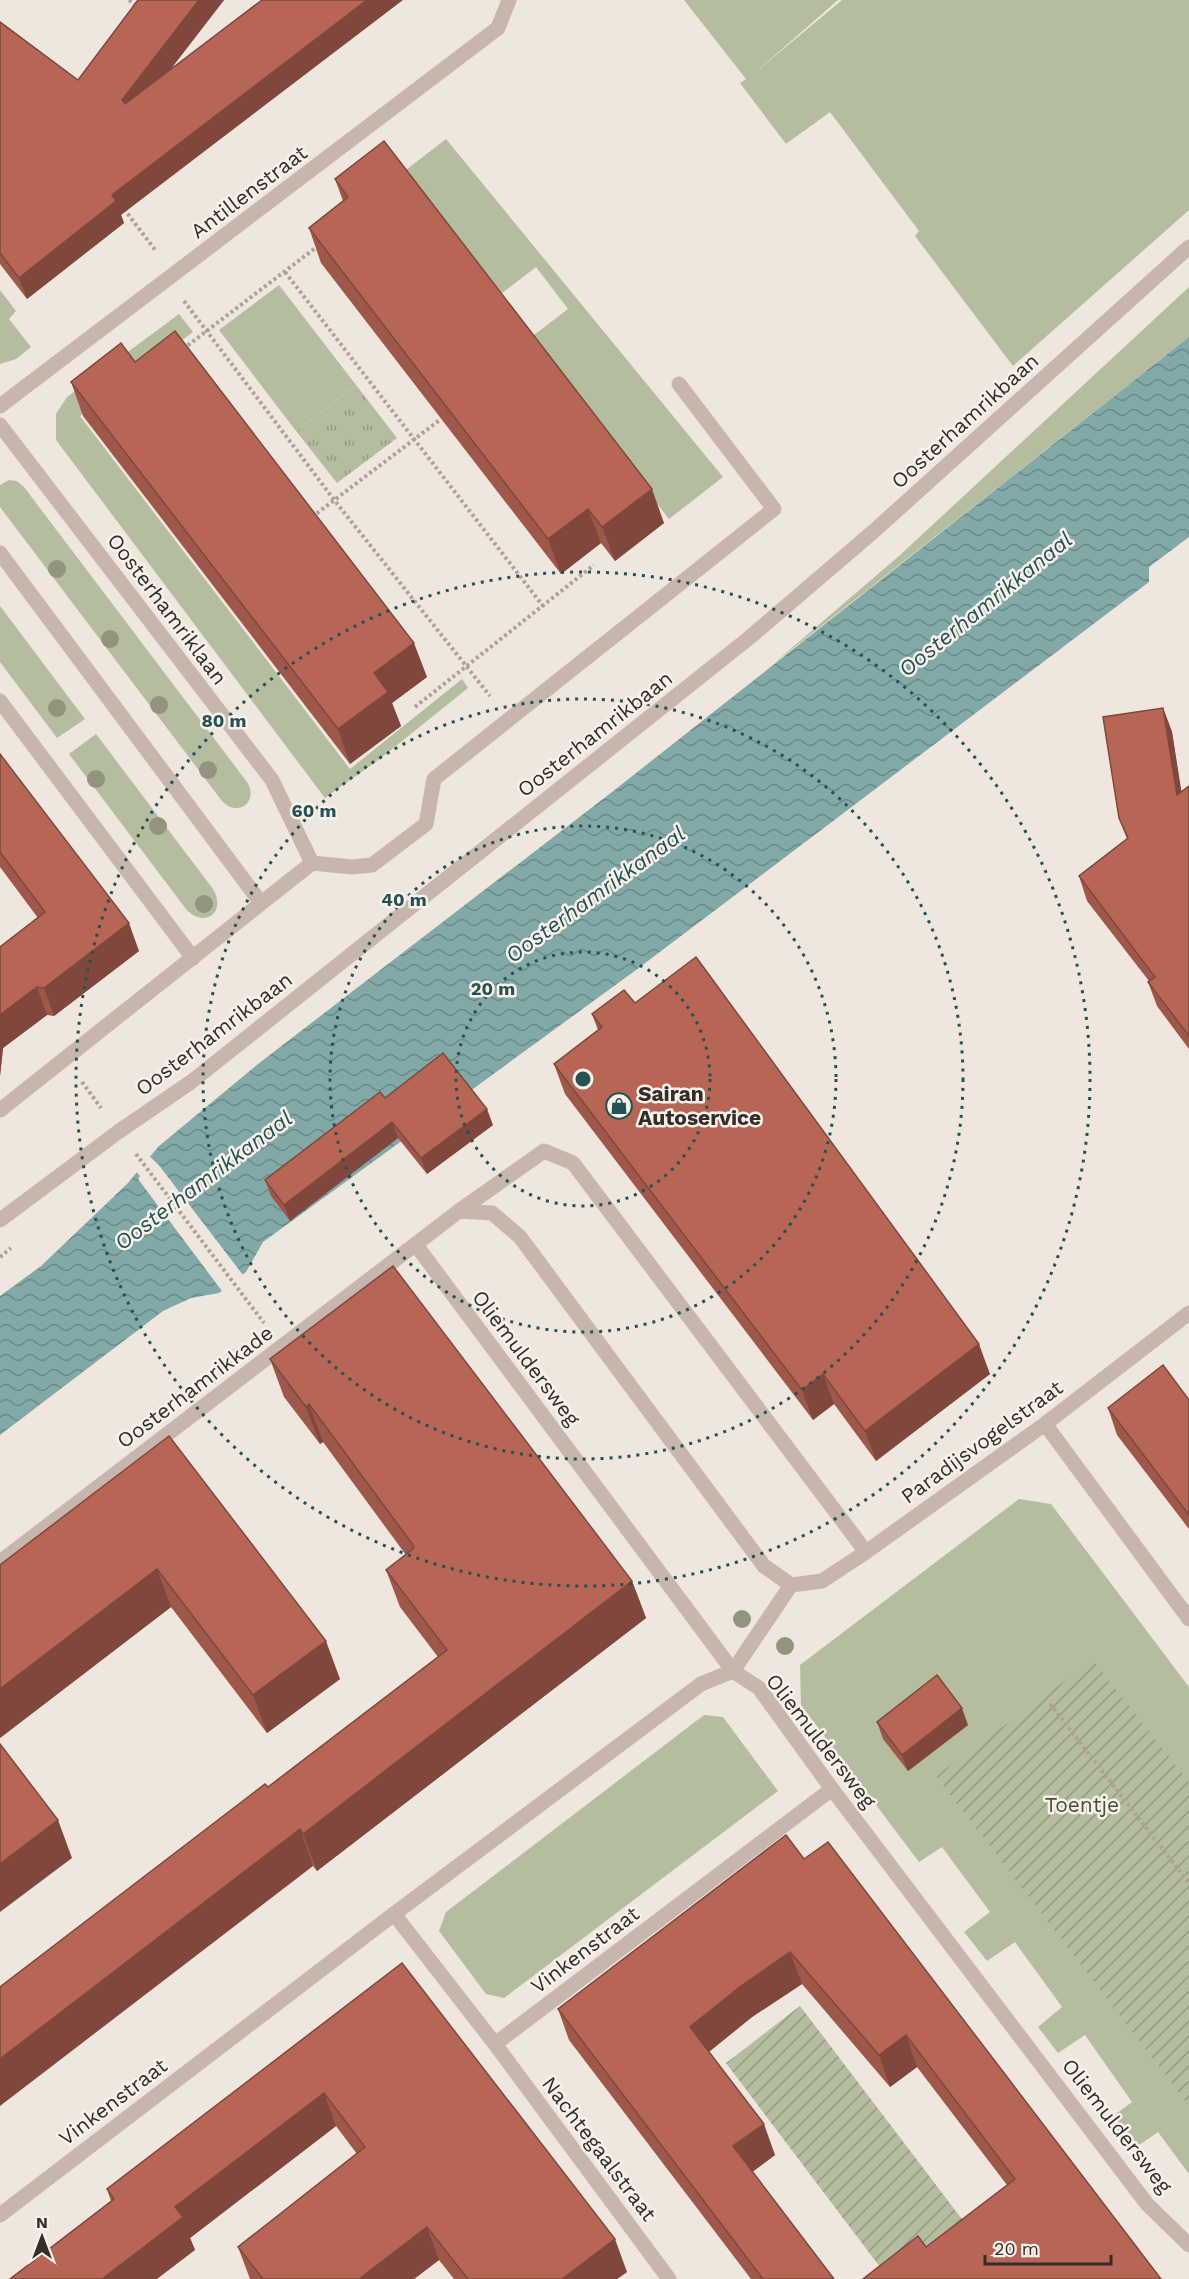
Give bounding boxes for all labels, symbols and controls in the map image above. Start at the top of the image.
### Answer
street label: Antillenstraat [186,140,312,244]
street label: Oosterhamrikbaan [886,348,1044,493]
water label: Oosterhamrikkanaal [894,527,1077,682]
street label: Oosterhamriklaan [102,528,232,689]
street label: Oosterhamrikbaan [512,665,677,802]
text: 80 m [202,710,246,731]
text: 60 m [292,800,336,821]
water label: Oosterhamrikkanaal [501,821,690,968]
text: 40 m [381,889,427,910]
street label: Oosterhamrikbaan [130,967,297,1101]
text: 20 m [471,978,515,999]
centre of rings [573,1069,593,1089]
place label: Sairan Autoservice [638,1081,761,1130]
shop icon: Sairan Autoservice [604,1091,634,1121]
water label: Oosterhamrikkanaal [110,1105,297,1255]
street label: Oliemuldersweg [467,1285,586,1431]
street label: Oosterhamrikkade [112,1320,278,1453]
street label: Paradijsvogelstraat [896,1374,1067,1509]
street label: Oliemuldersweg [761,1669,882,1813]
park label: Toentje [1045,1792,1119,1817]
street label: Vinkenstraat [526,1901,644,1998]
street label: Vinkenstraat [54,2053,172,2150]
street label: Oliemuldersweg [1057,2054,1178,2198]
street label: Nachtegaalstraat [537,2072,662,2226]
north arrow [12,2207,72,2267]
text: N [36,2213,48,2232]
scale bar [985,2228,1111,2266]
text: 20 m [994,2238,1039,2259]

